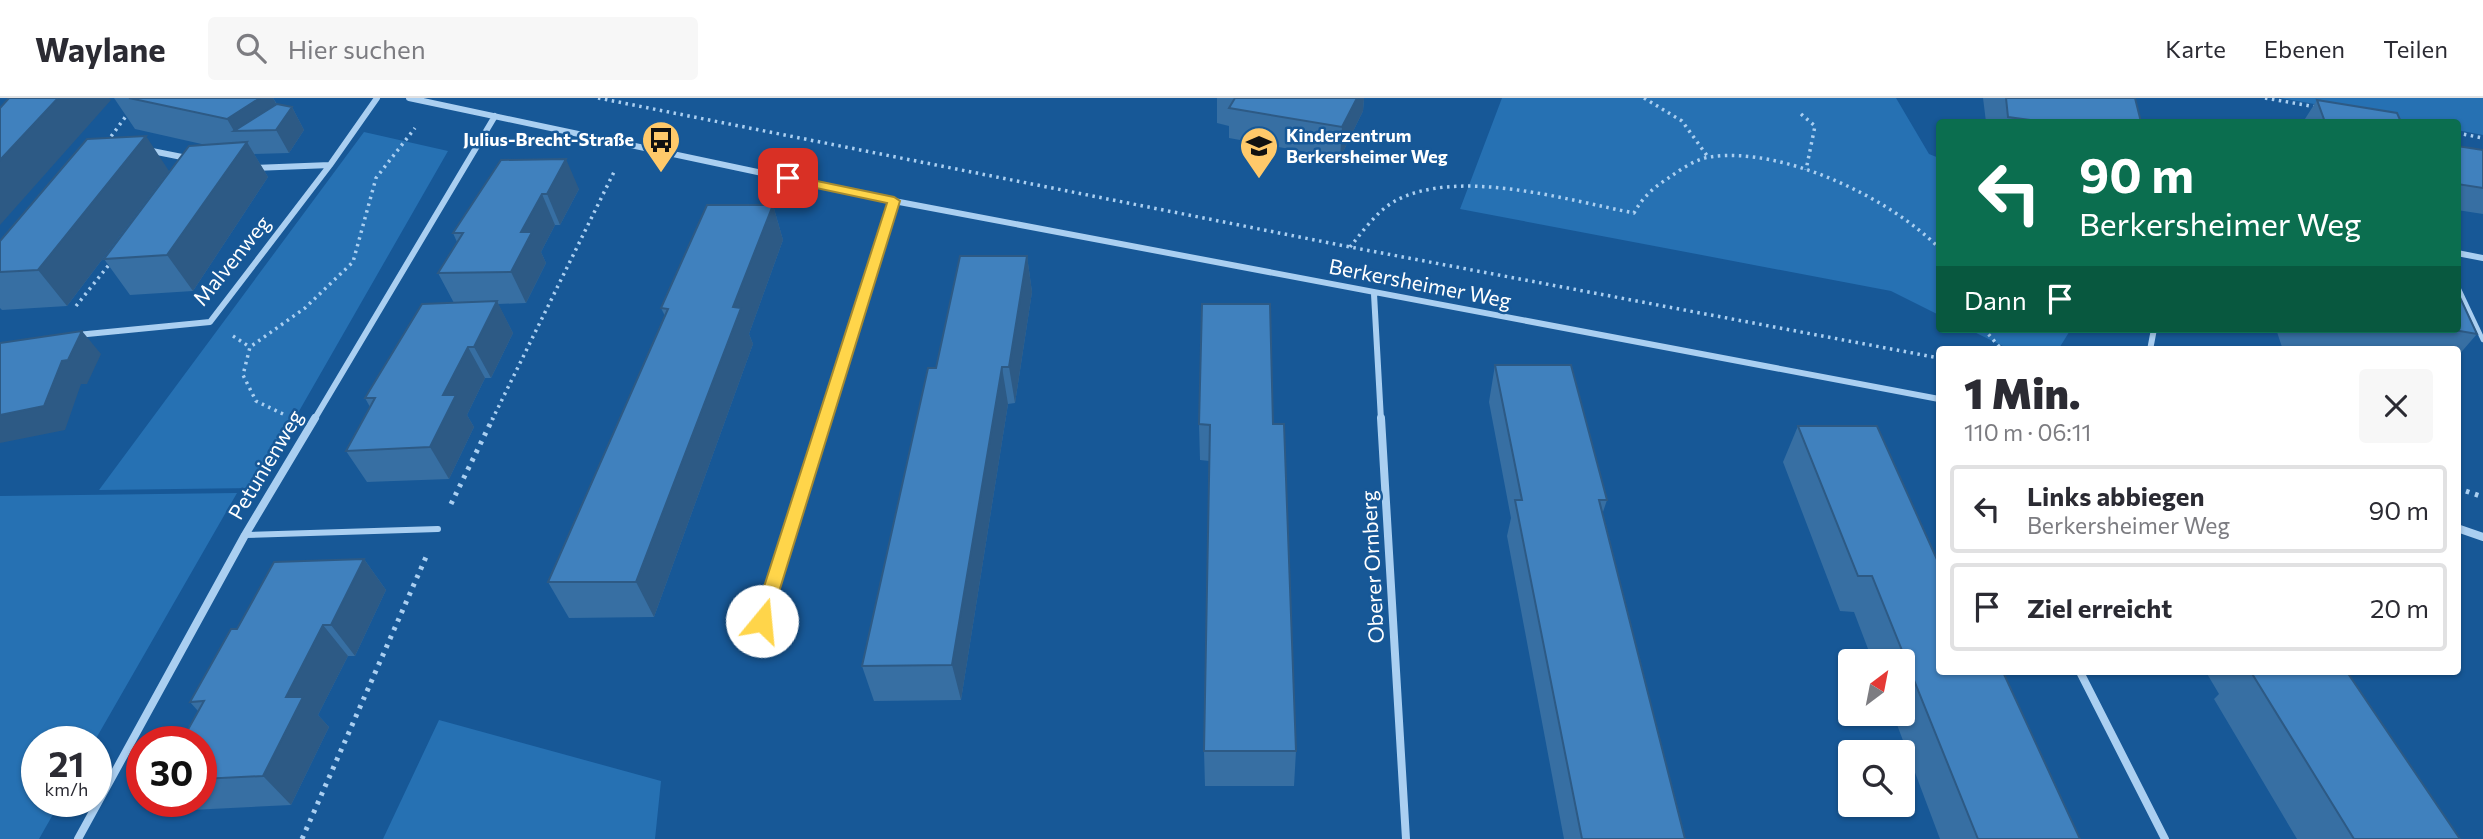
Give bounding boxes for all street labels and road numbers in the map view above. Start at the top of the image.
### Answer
street label: Malvenweg [187,210,275,310]
street label: Berkersheimer Weg [1327,253,1514,312]
street label: Petunienweg [222,405,307,524]
street label: Oberer Ornberg [1355,490,1388,644]

